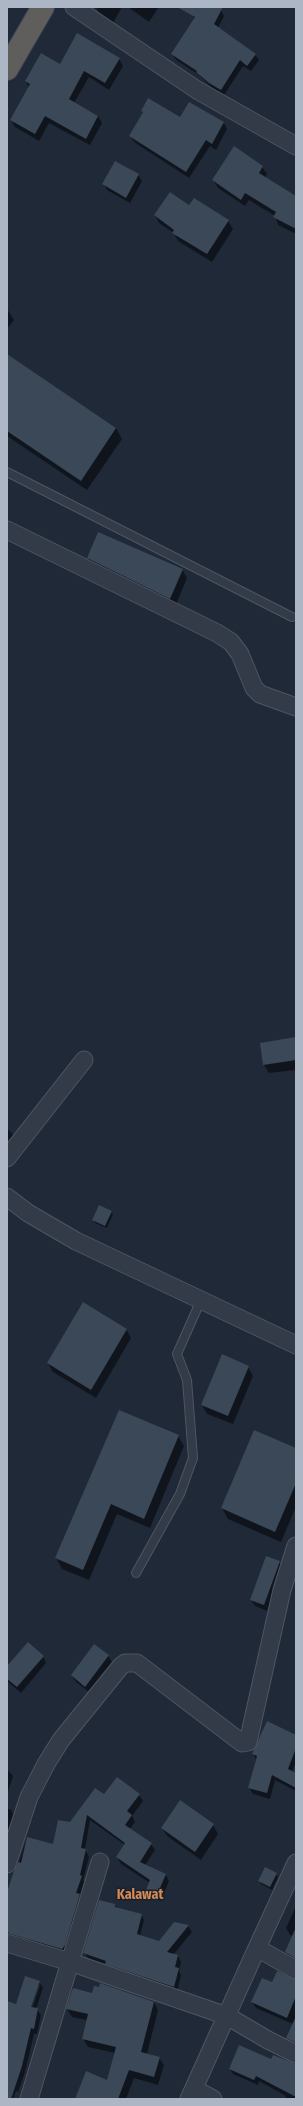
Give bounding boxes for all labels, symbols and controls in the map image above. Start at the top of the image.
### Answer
district label: Kalawat [117,1887,163,1903]

